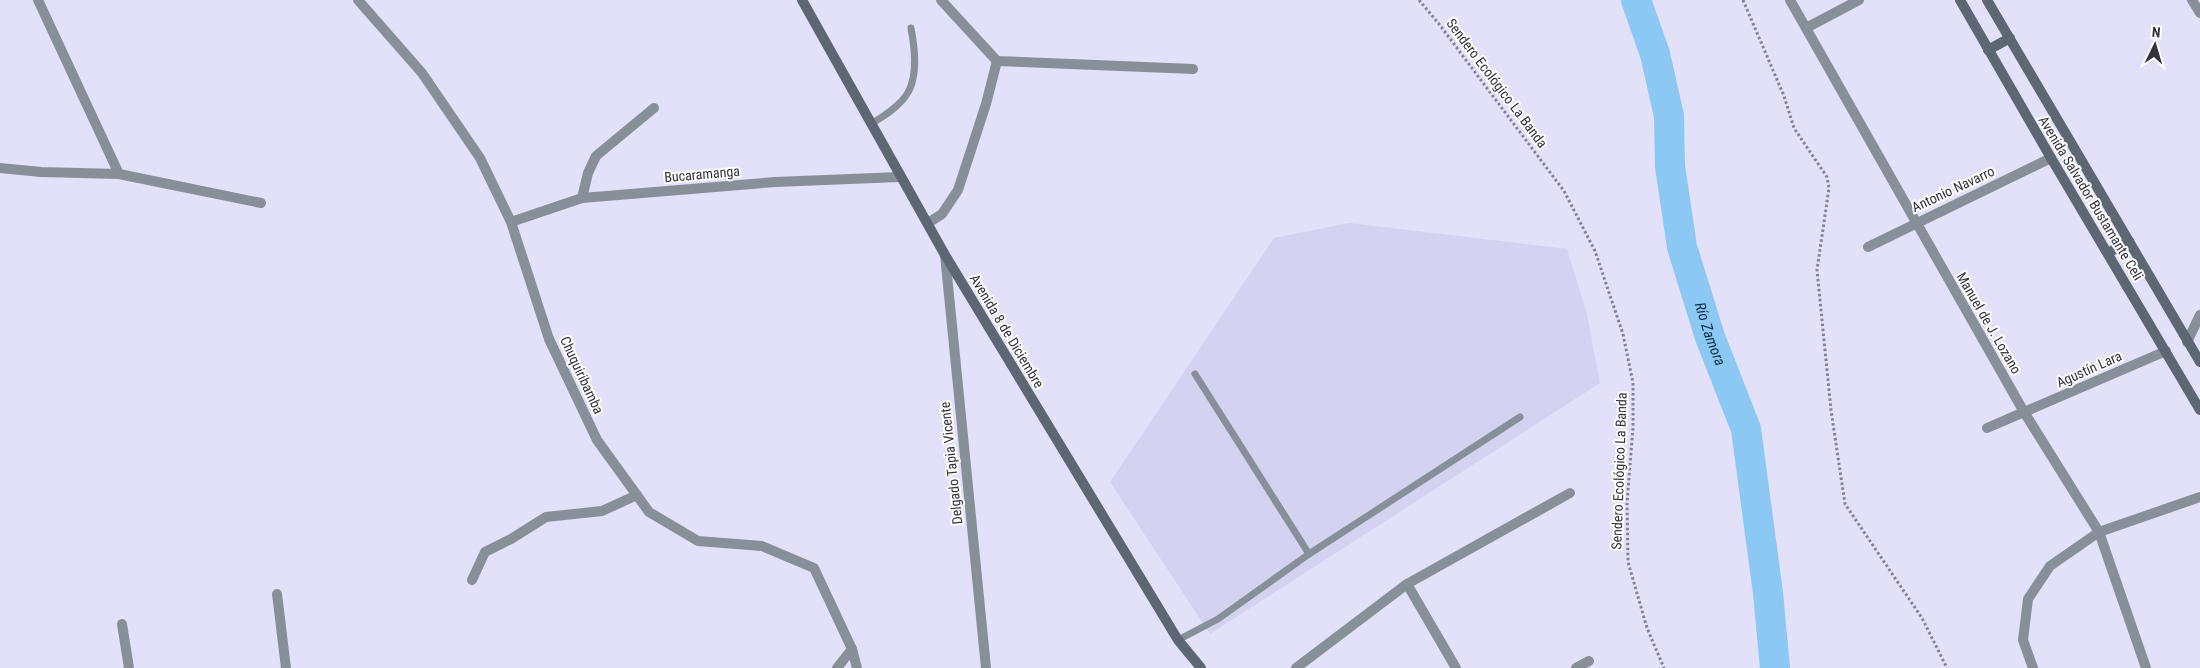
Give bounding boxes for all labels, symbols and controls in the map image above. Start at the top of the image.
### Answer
street label: Sendero Ecológico La Banda [1443,15,1551,151]
north arrow [2130,20,2180,70]
text: N [2151,24,2161,40]
street label: Avenida Salvador Bustamante Celi [2036,113,2146,283]
street label: Bucaramanga [663,163,741,185]
street label: Antonio Navarro [1909,163,1997,215]
street label: Manuel de J. Lozano [1953,269,2025,377]
street label: Avenida 8 de Diciembre [967,271,1047,391]
water label: Río Zamora [1691,300,1729,368]
street label: Chuquiribamba [557,334,607,416]
street label: Agustín Lara [2054,348,2124,390]
street label: Sendero Ecológico La Banda [1608,392,1630,550]
street label: Delgado Tapia Vicente [937,401,965,525]

